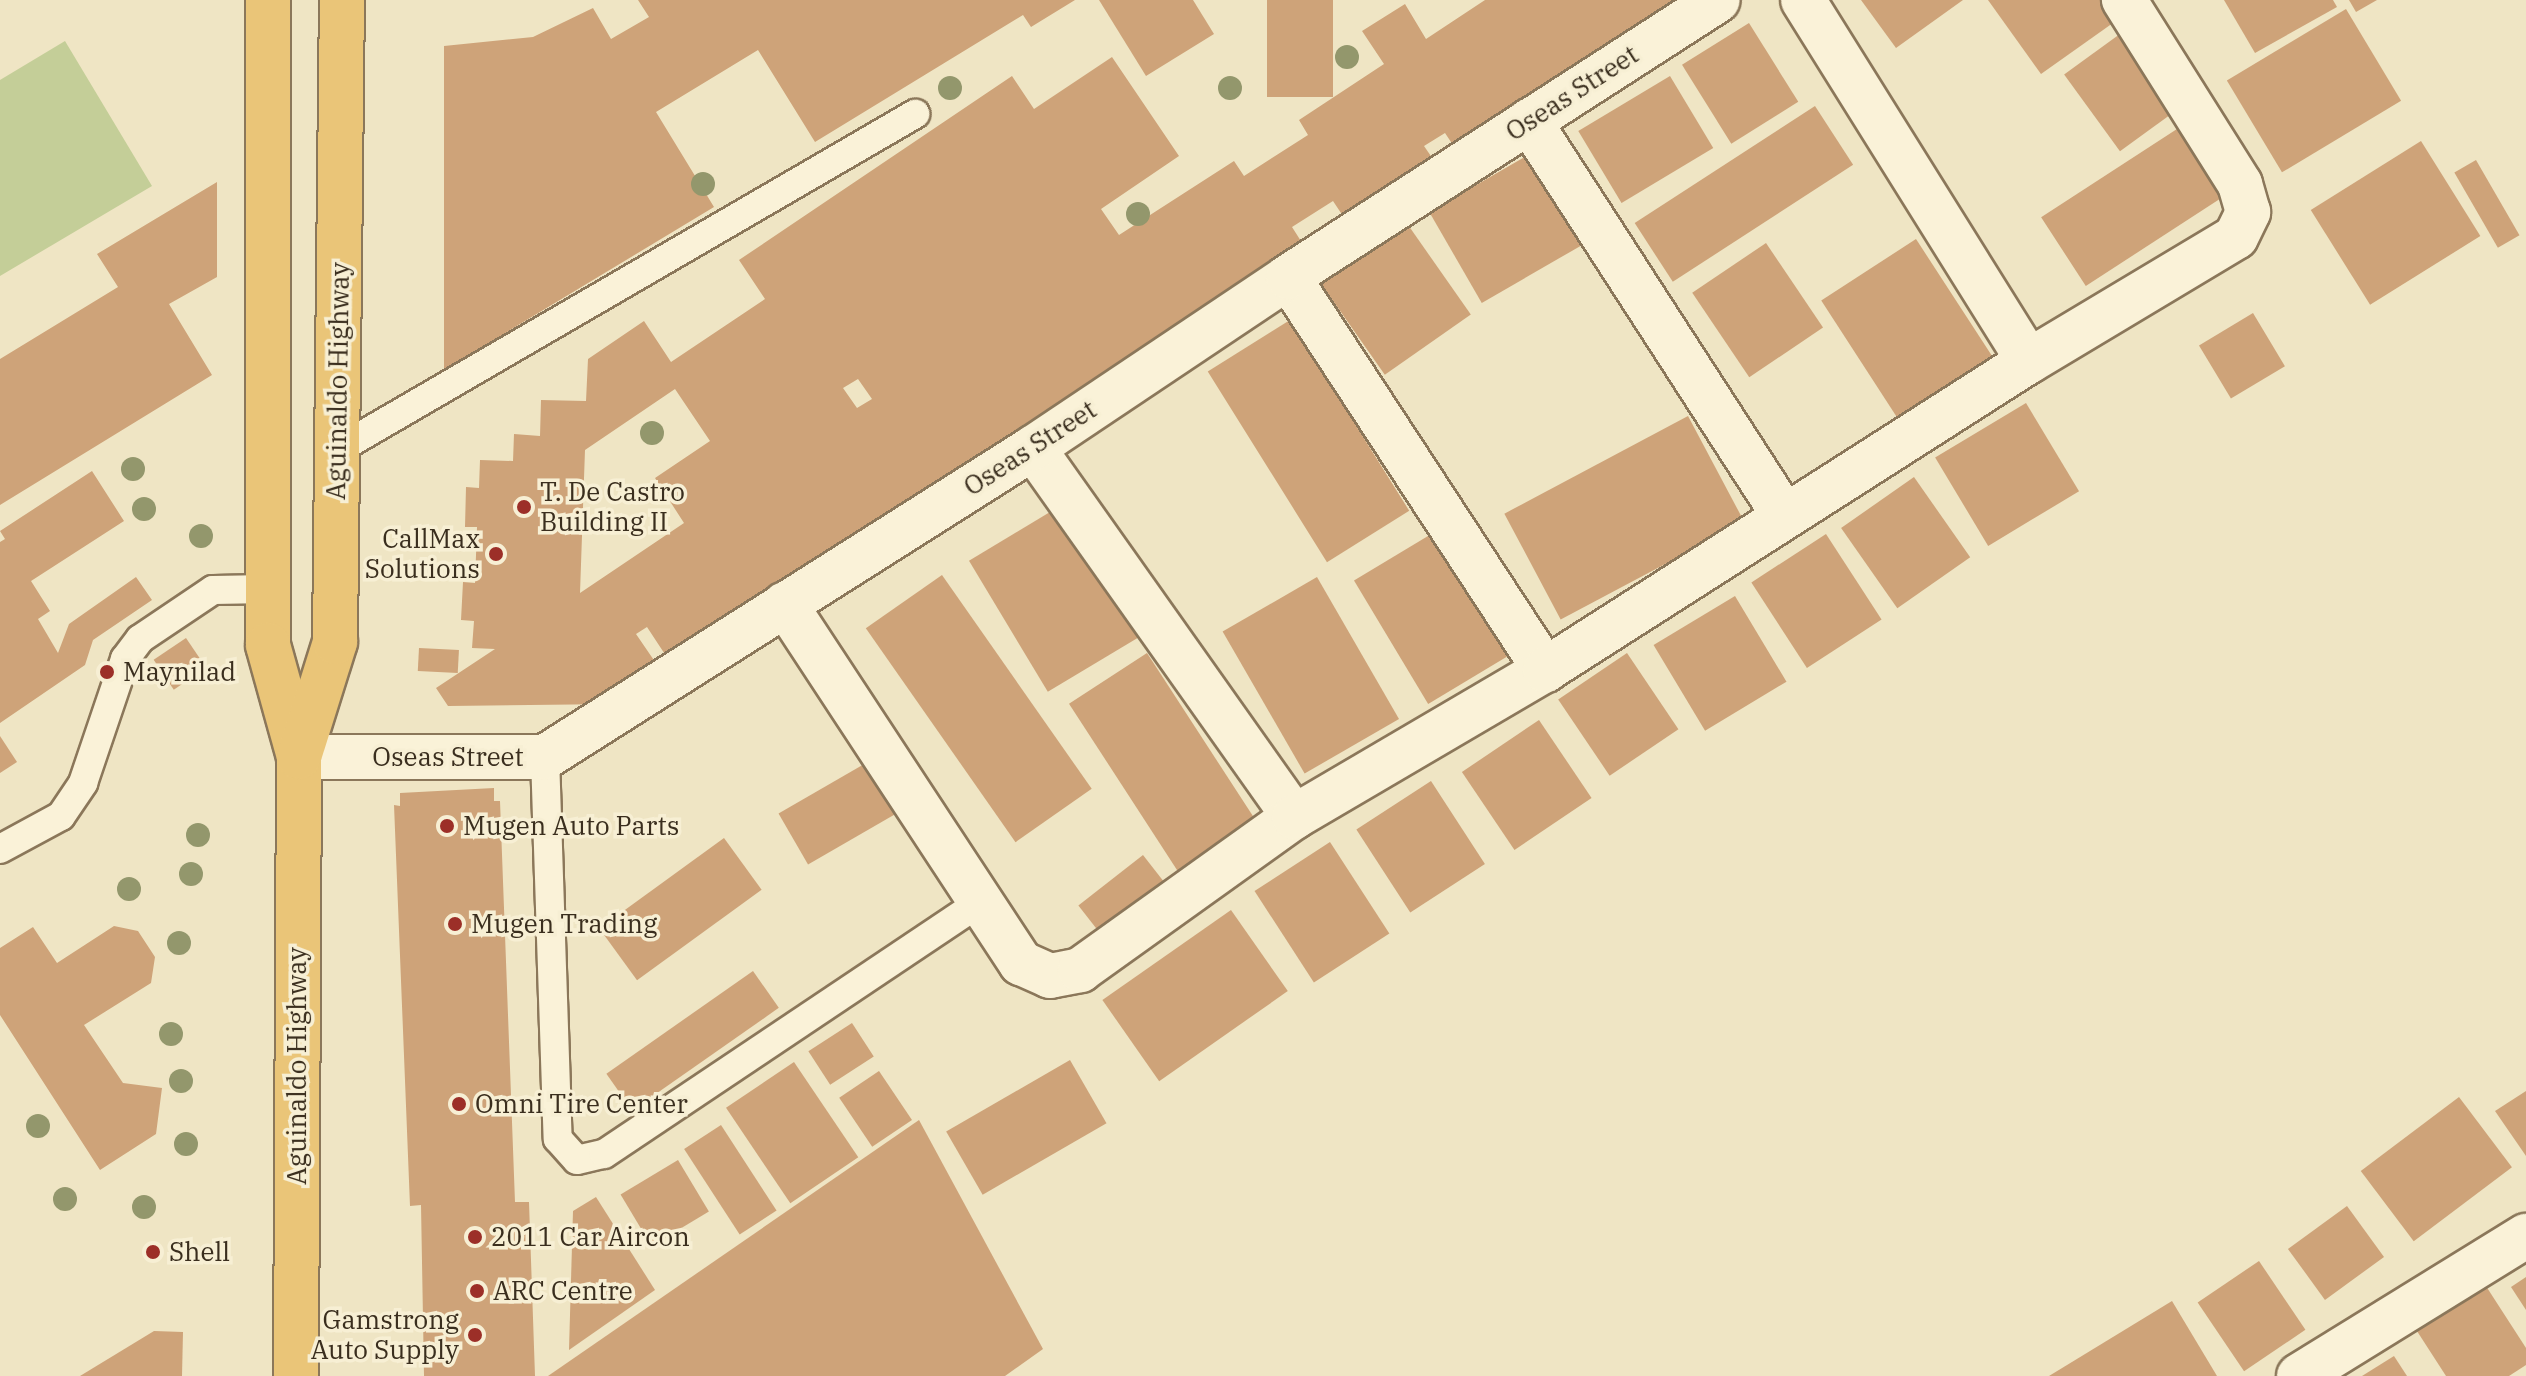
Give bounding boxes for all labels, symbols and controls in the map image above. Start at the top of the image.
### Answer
street label: Oseas Street [1500,39,1644,147]
street label: Aguinaldo Highway [320,262,356,500]
street label: Oseas Street [958,394,1102,502]
place label: T. De Castro Building II [540,476,685,538]
marker: T. De Castro Building II [515,498,533,516]
place label: CallMax Solutions [365,523,480,584]
marker: CallMax Solutions [487,545,505,563]
place label: Maynilad [123,656,236,688]
marker: Maynilad [98,663,116,681]
street label: Oseas Street [372,741,524,773]
place label: Mugen Auto Parts [463,810,679,842]
marker: Mugen Auto Parts [438,817,456,835]
place label: Mugen Trading [471,908,657,940]
marker: Mugen Trading [446,915,464,933]
street label: Aguinaldo Highway [281,947,313,1185]
place label: Omni Tire Center [475,1088,688,1120]
marker: Omni Tire Center [450,1095,468,1113]
place label: 2011 Car Aircon [491,1221,690,1253]
marker: 2011 Car Aircon [466,1228,484,1246]
place label: Shell [169,1236,230,1268]
marker: Shell [144,1243,162,1261]
place label: ARC Centre [493,1275,633,1307]
marker: ARC Centre [468,1282,486,1300]
place label: Gamstrong Auto Supply [311,1304,459,1366]
marker: Gamstrong Auto Supply [466,1326,484,1344]

